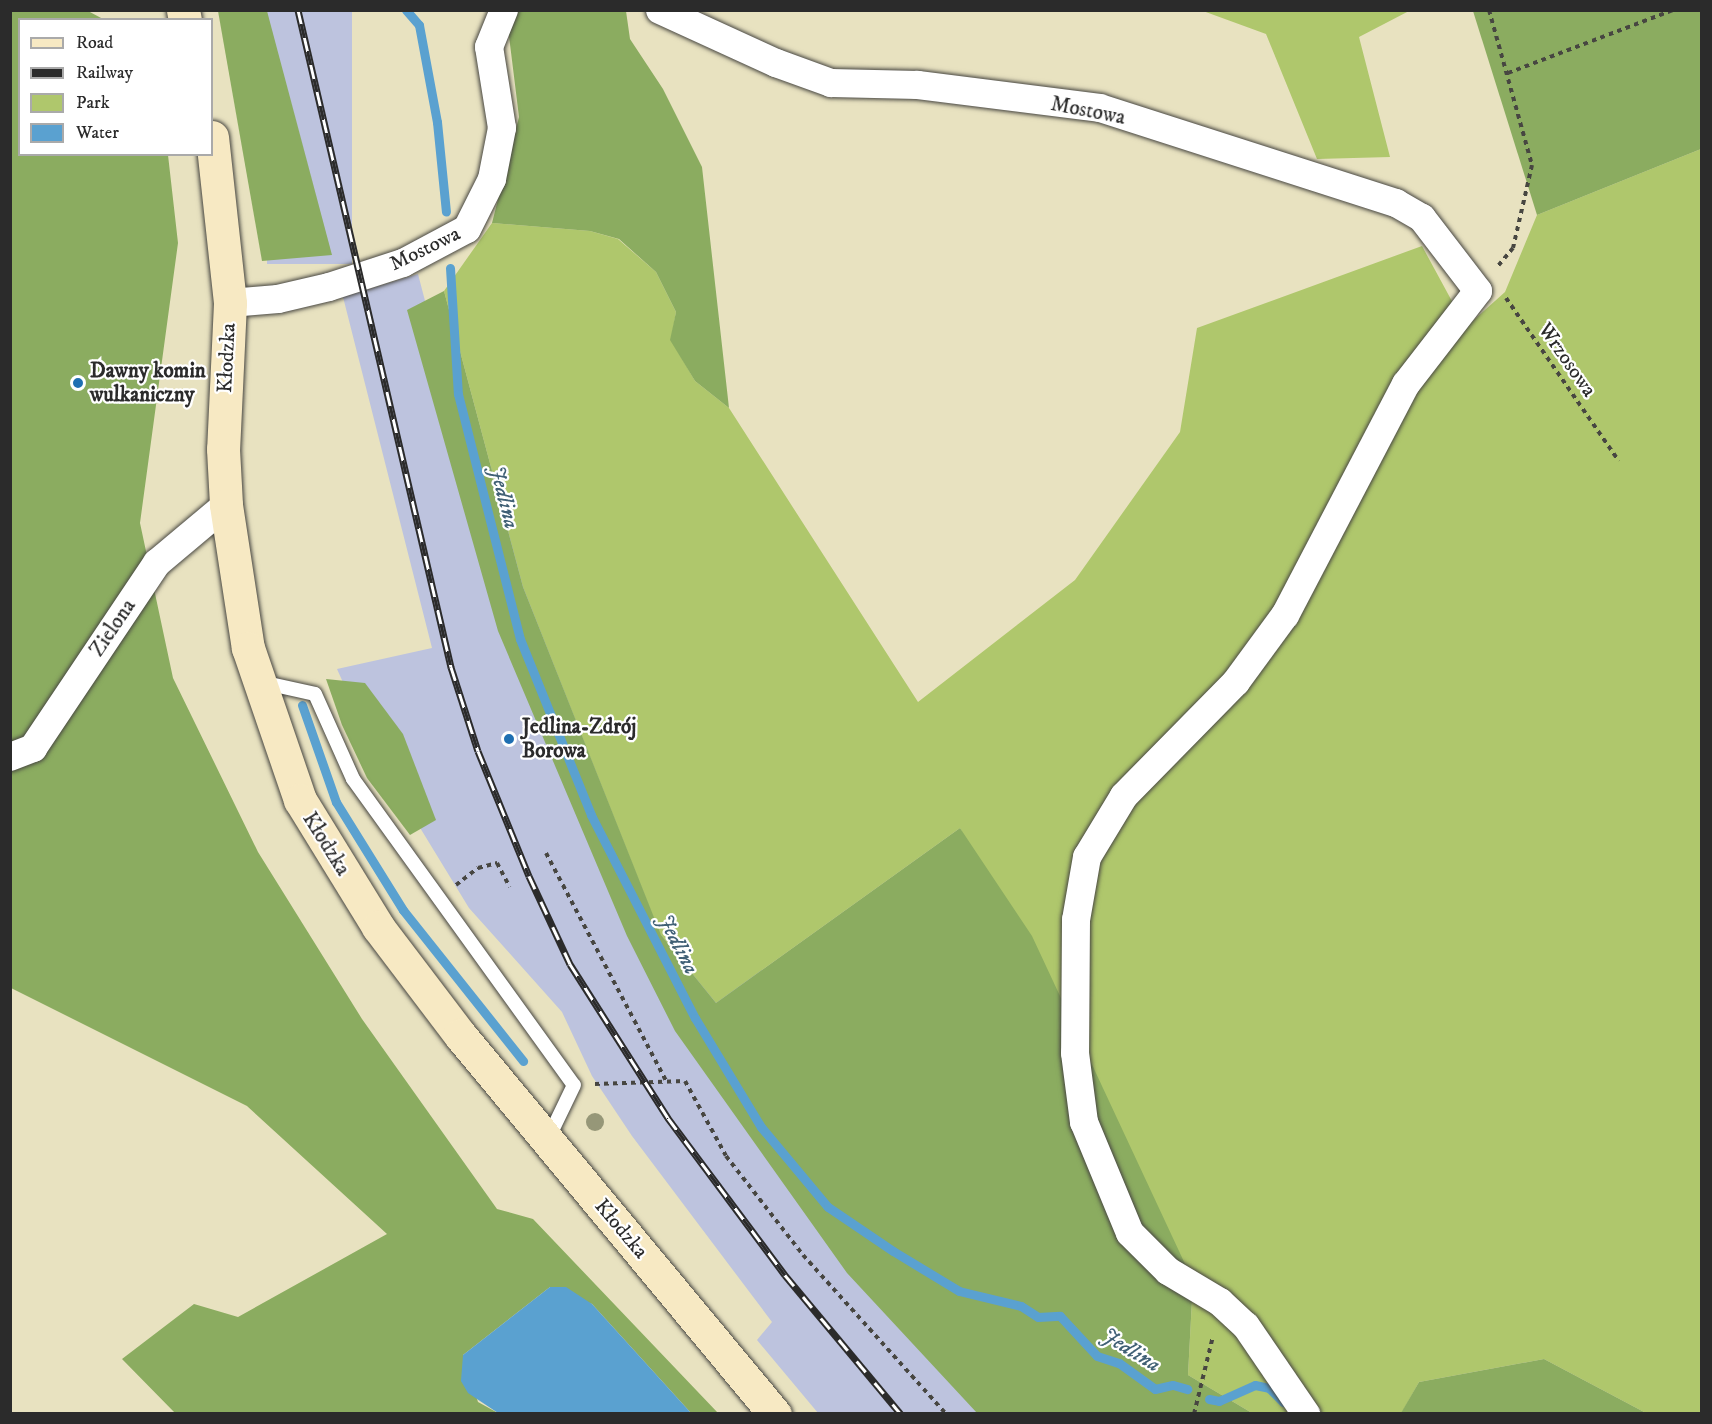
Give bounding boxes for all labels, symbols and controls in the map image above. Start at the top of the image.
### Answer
legend [18,18,213,156]
text: Road [76,32,113,54]
text: Railway [76,62,133,84]
street label: Mostowa [1049,91,1127,131]
text: Park [76,92,110,114]
text: Water [76,122,119,144]
street label: Mostowa [386,221,464,277]
street label: Wrzosowa [1532,318,1602,402]
street label: Kłodzka [213,322,241,394]
place label: Dawny komin wulkaniczny [90,358,206,408]
marker: Dawny komin wulkaniczny [71,376,85,390]
water label: Jedlina [483,463,525,531]
street label: Zielona [85,594,141,662]
place label: Jedlina-Zdrój Borowa [522,714,636,764]
marker: Jedlina-Zdrój Borowa [500,730,518,748]
street label: Kłodzka [297,808,355,880]
water label: Jedlina [652,909,704,979]
street label: Kłodzka [589,1194,653,1264]
water label: Jedlina [1097,1322,1165,1378]

